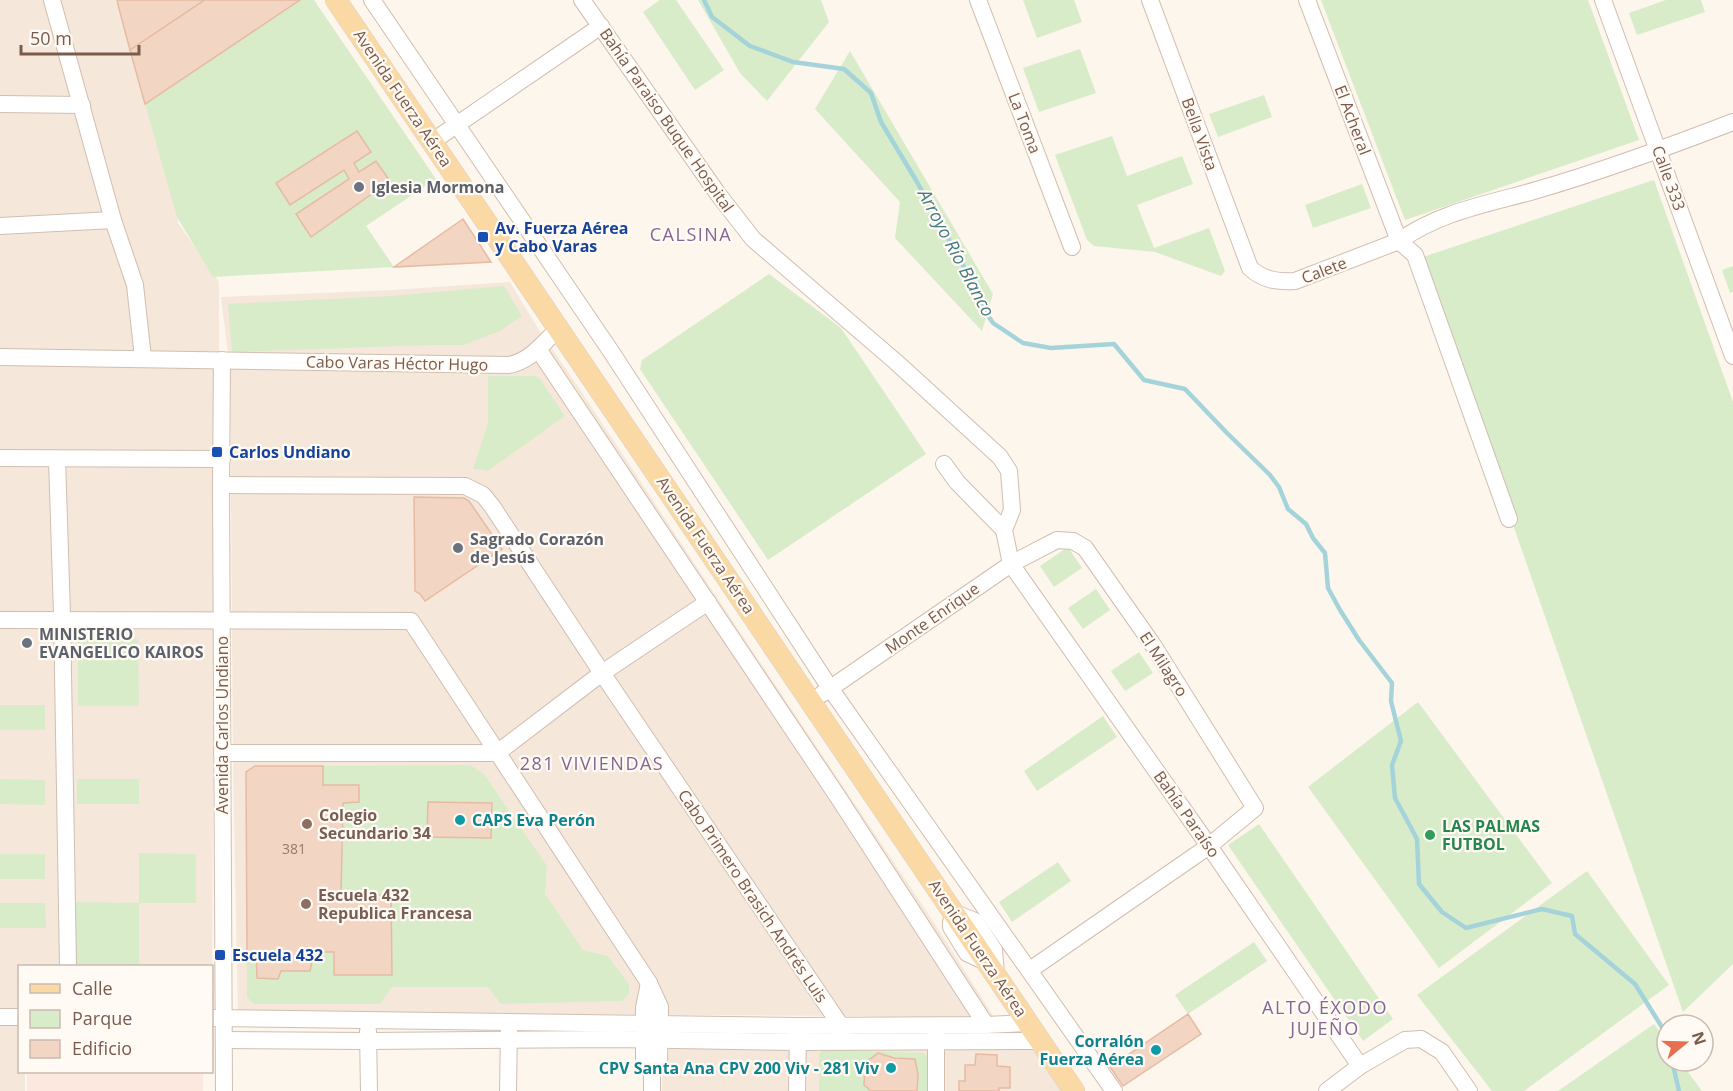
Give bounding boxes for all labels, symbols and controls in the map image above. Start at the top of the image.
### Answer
scale bar [21,18,140,56]
street label: Bahía Paraiso Buque Hospital [595,24,739,216]
street label: Avenida Fuerza Aérea [349,25,457,171]
text: 50 m [30,26,72,50]
street label: El Acheral [1330,82,1376,158]
street label: La Toma [1003,89,1047,157]
street label: Bella Vista [1177,94,1223,174]
street label: Calle 333 [1647,142,1691,214]
place label: Iglesia Mormona [371,176,504,198]
marker: Iglesia Mormona [352,180,366,194]
water label: Arroyo Río Blanco [912,183,1001,321]
place label: Av. Fuerza Aérea y Cabo Varas [495,217,628,257]
district label: CALSINA [650,222,732,246]
marker: Av. Fuerza Aérea y Cabo Varas [476,230,490,244]
street label: Calete [1298,251,1350,289]
street label: Cabo Varas Héctor Hugo [306,350,488,376]
place label: Carlos Undiano [229,441,351,463]
marker: Carlos Undiano [210,445,224,459]
street label: Avenida Fuerza Aérea [652,472,760,618]
place label: Sagrado Corazón de Jesús [470,528,604,568]
marker: Sagrado Corazón de Jesús [451,541,465,555]
street label: Monte Enrique [880,577,984,659]
place label: MINISTERIO EVANGELICO KAIROS [39,623,204,663]
street label: El Milagro [1135,627,1193,701]
marker: MINISTERIO EVANGELICO KAIROS [20,636,34,650]
street label: Avenida Carlos Undiano [211,636,233,814]
district label: 281 VIVIENDAS [520,751,664,775]
street label: Bahía Paraíso [1149,766,1225,862]
street label: Cabo Primero Brasich Andrés Luis [673,785,833,1007]
place label: Colegio Secundario 34 [319,804,431,844]
place label: CAPS Eva Perón [472,809,595,831]
marker: CAPS Eva Perón [453,813,467,827]
place label: LAS PALMAS FUTBOL [1442,815,1540,855]
marker: Colegio Secundario 34 [300,817,314,831]
marker: LAS PALMAS FUTBOL [1423,828,1437,842]
house number: 381 [282,839,306,858]
street label: Avenida Fuerza Aérea [924,875,1032,1021]
place label: Escuela 432 Republica Francesa [318,884,472,924]
marker: Escuela 432 Republica Francesa [299,897,313,911]
place label: Escuela 432 [232,944,323,966]
marker: Escuela 432 [213,948,227,962]
legend [18,965,213,1073]
text: Calle [72,976,113,1000]
district label: ALTO ÉXODO JUJEÑO [1262,995,1388,1040]
text: Parque [72,1006,132,1030]
north arrow [1655,1013,1715,1073]
text: N [1687,1028,1712,1048]
place label: Corralón Fuerza Aérea [1039,1030,1144,1070]
text: Edificio [72,1036,132,1060]
marker: Corralón Fuerza Aérea [1149,1043,1163,1057]
place label: CPV Santa Ana CPV 200 Viv - 281 Viv [599,1057,880,1079]
marker: CPV Santa Ana CPV 200 Viv - 281 Viv [884,1061,898,1075]

